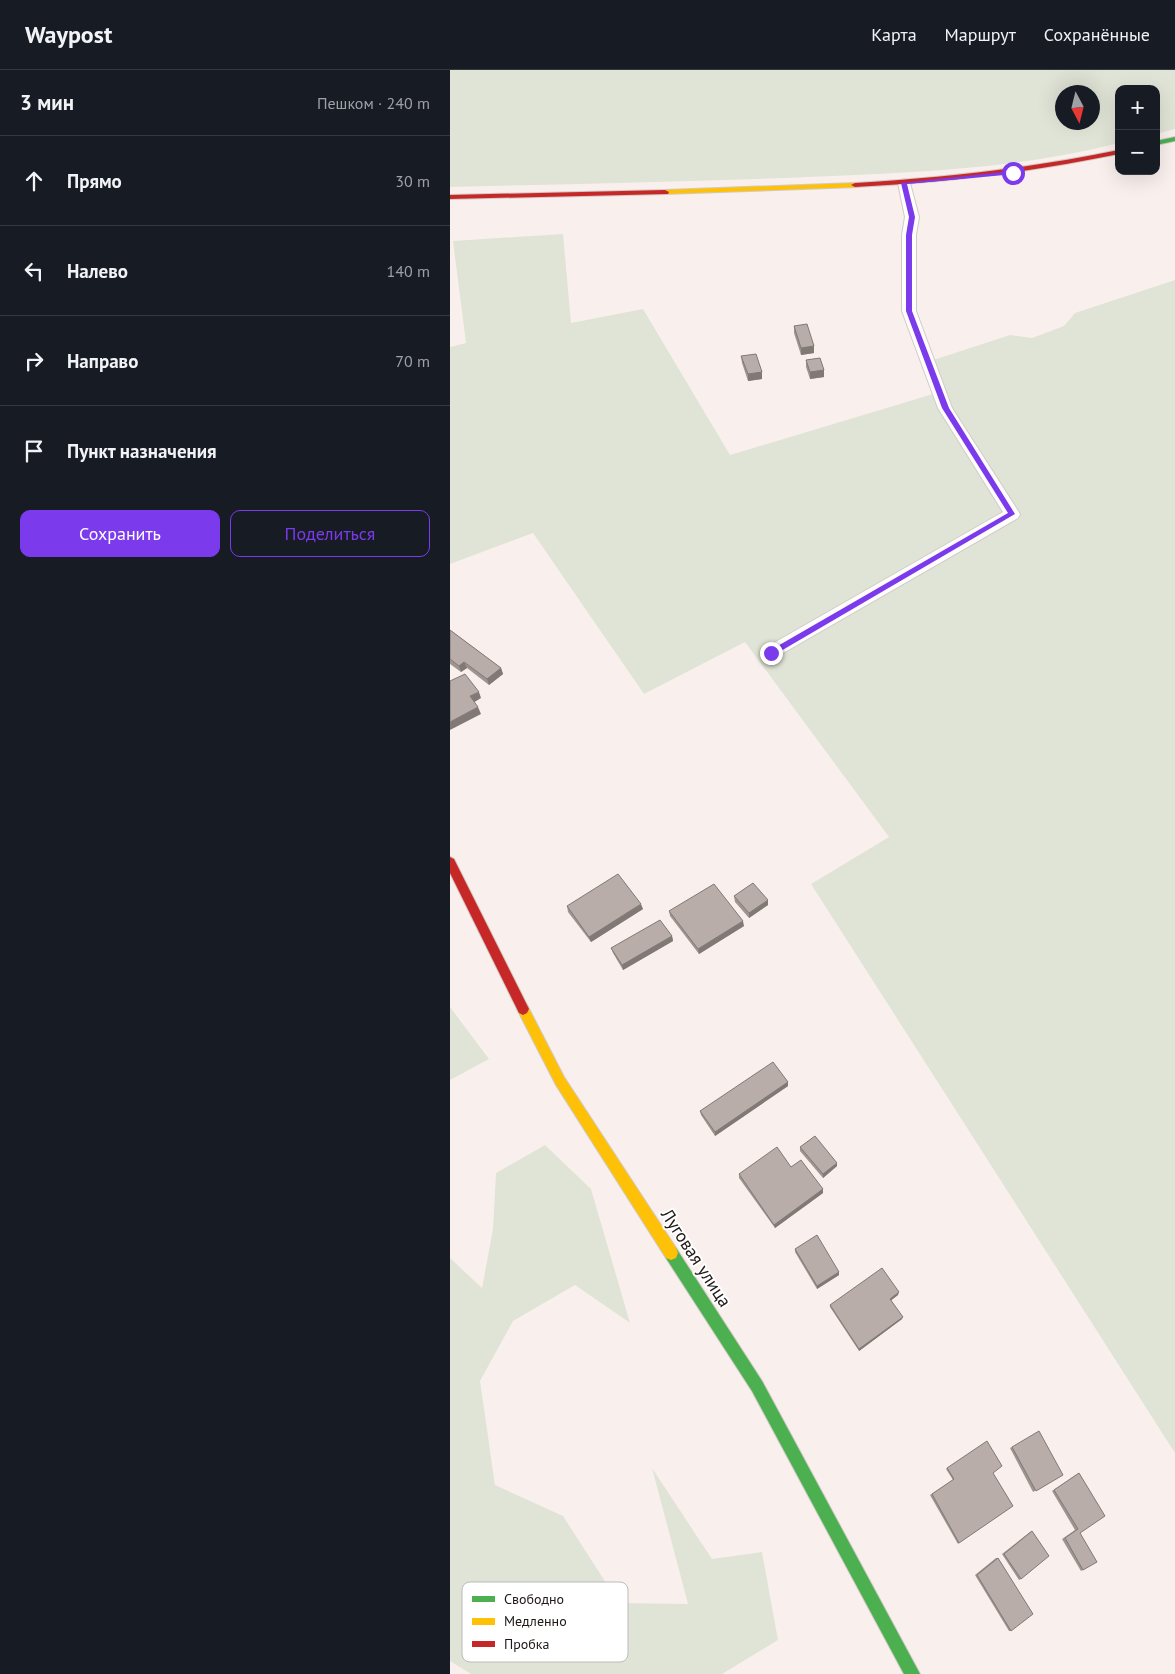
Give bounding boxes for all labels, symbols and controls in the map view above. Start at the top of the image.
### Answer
text: Waypost [25,19,112,50]
text: Карта [871,23,917,46]
text: Маршрут [945,23,1016,46]
text: Сохранённые [1044,23,1150,46]
north arrow [1055,85,1100,130]
map controls [1115,85,1160,175]
button: + [1115,85,1160,130]
text: 3 мин [20,89,74,116]
text: Пешком · 240 m [317,93,430,113]
button: − [1115,130,1160,175]
route start [1002,162,1025,185]
icon: ahead [20,167,48,195]
text: Прямо [67,169,122,193]
text: 30 m [395,171,430,191]
icon: left [20,257,48,285]
text: Налево [67,259,128,283]
text: 140 m [387,261,430,281]
icon: right [20,347,48,375]
text: Направо [67,349,138,373]
text: 70 m [395,351,430,371]
icon: arrive [20,437,48,465]
text: Пункт назначения [67,439,217,463]
button: Сохранить [20,510,220,557]
button: Поделиться [230,510,430,557]
route end [760,642,783,665]
street label: Луговая улица [656,1203,737,1311]
legend [462,1582,628,1662]
text: Свободно [504,1590,564,1608]
text: Медленно [504,1612,567,1630]
text: Пробка [504,1635,549,1653]

